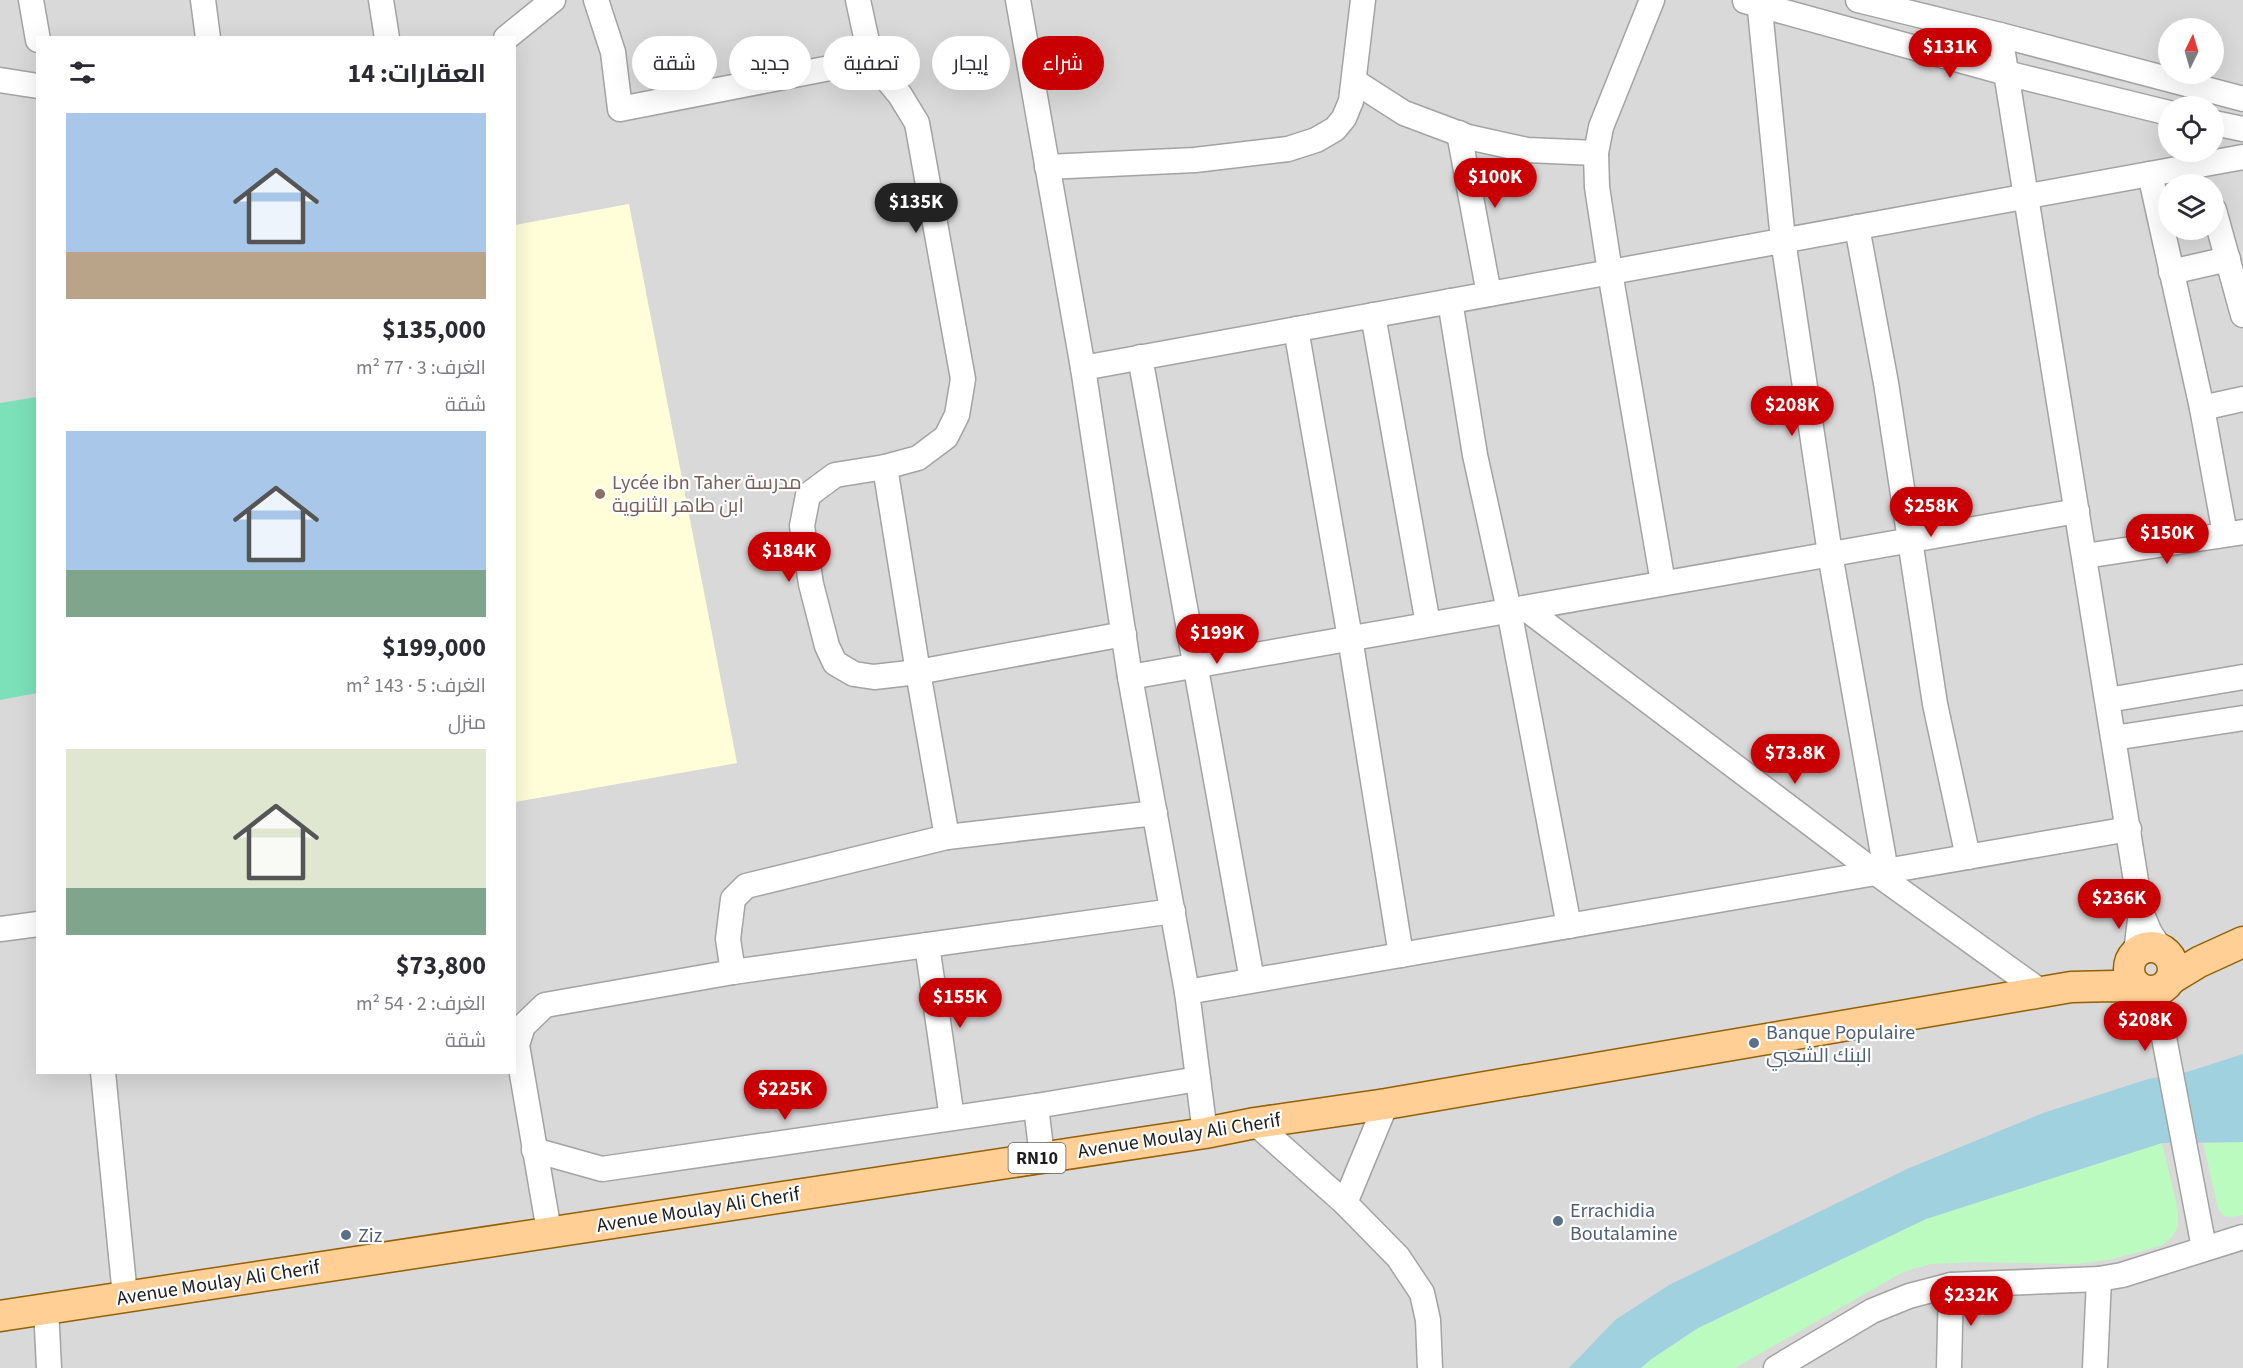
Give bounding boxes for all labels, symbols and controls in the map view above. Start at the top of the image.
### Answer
north arrow [2158,18,2224,84]
map controls [2158,18,2224,240]
pin: $131K [1908,28,1992,79]
text: $131K [1923,33,1977,61]
chip: شقة [632,36,717,90]
chip: جديد [729,36,811,90]
chip: تصفية [823,36,920,90]
chip: إيجار [932,36,1010,90]
chip: شراء [1022,36,1104,90]
text: العقارات: 14 [347,55,486,92]
icon: filters [66,56,99,89]
button: locate [2158,96,2224,162]
icon: home [222,152,330,260]
pin: $100K [1453,158,1537,209]
text: $100K [1468,163,1522,191]
button: layers [2158,174,2224,240]
pin: $135K [874,183,958,234]
text: $135K [889,188,943,216]
text: $135,000 [382,311,486,348]
text: الغرف: 3 · 77 m² [356,354,486,382]
pin: $208K [1750,386,1834,437]
text: شقة [445,391,486,419]
text: $208K [1765,391,1819,419]
place label: Lycée ibn Taher مدرسة ابن طاهر الثانوية [612,469,802,520]
icon: home [222,470,330,578]
marker: Lycée ibn Taher مدرسة ابن طاهر الثانوية [593,487,607,501]
pin: $258K [1889,487,1973,538]
text: $258K [1904,492,1958,520]
pin: $150K [2125,514,2209,565]
text: $150K [2140,519,2194,547]
pin: $184K [747,532,831,583]
text: $184K [762,537,816,565]
pin: $199K [1175,614,1259,665]
text: $199K [1190,619,1244,647]
text: $199,000 [382,629,486,666]
text: الغرف: 5 · 143 m² [346,672,486,700]
text: منزل [448,709,486,737]
pin: $73.8K [1746,734,1844,785]
text: $73.8K [1765,739,1825,767]
icon: home [222,788,330,896]
pin: $236K [2077,879,2161,930]
text: $236K [2092,884,2146,912]
text: $73,800 [396,947,486,984]
pin: $155K [918,978,1002,1029]
text: $155K [933,983,987,1011]
text: الغرف: 2 · 54 m² [356,990,486,1018]
pin: $208K [2103,1001,2187,1052]
text: $208K [2118,1006,2172,1034]
place label: Banque Populaire البنك الشعبي [1766,1019,1915,1071]
text: شقة [445,1027,486,1055]
marker: Banque Populaire البنك الشعبي [1747,1036,1761,1050]
pin: $225K [743,1070,827,1121]
text: $225K [758,1075,812,1103]
street label: Avenue Moulay Ali Cherif [1076,1106,1284,1166]
road number: RN10 [1008,1143,1066,1173]
street label: Avenue Moulay Ali Cherif [595,1180,803,1240]
place label: Errachidia Boutalamine [1570,1197,1678,1248]
marker: Errachidia Boutalamine [1551,1214,1565,1228]
place label: Ziz [358,1222,382,1250]
marker: Ziz [339,1228,353,1242]
street label: Avenue Moulay Ali Cherif [115,1253,323,1313]
pin: $232K [1929,1276,2013,1327]
text: $232K [1944,1281,1998,1309]

